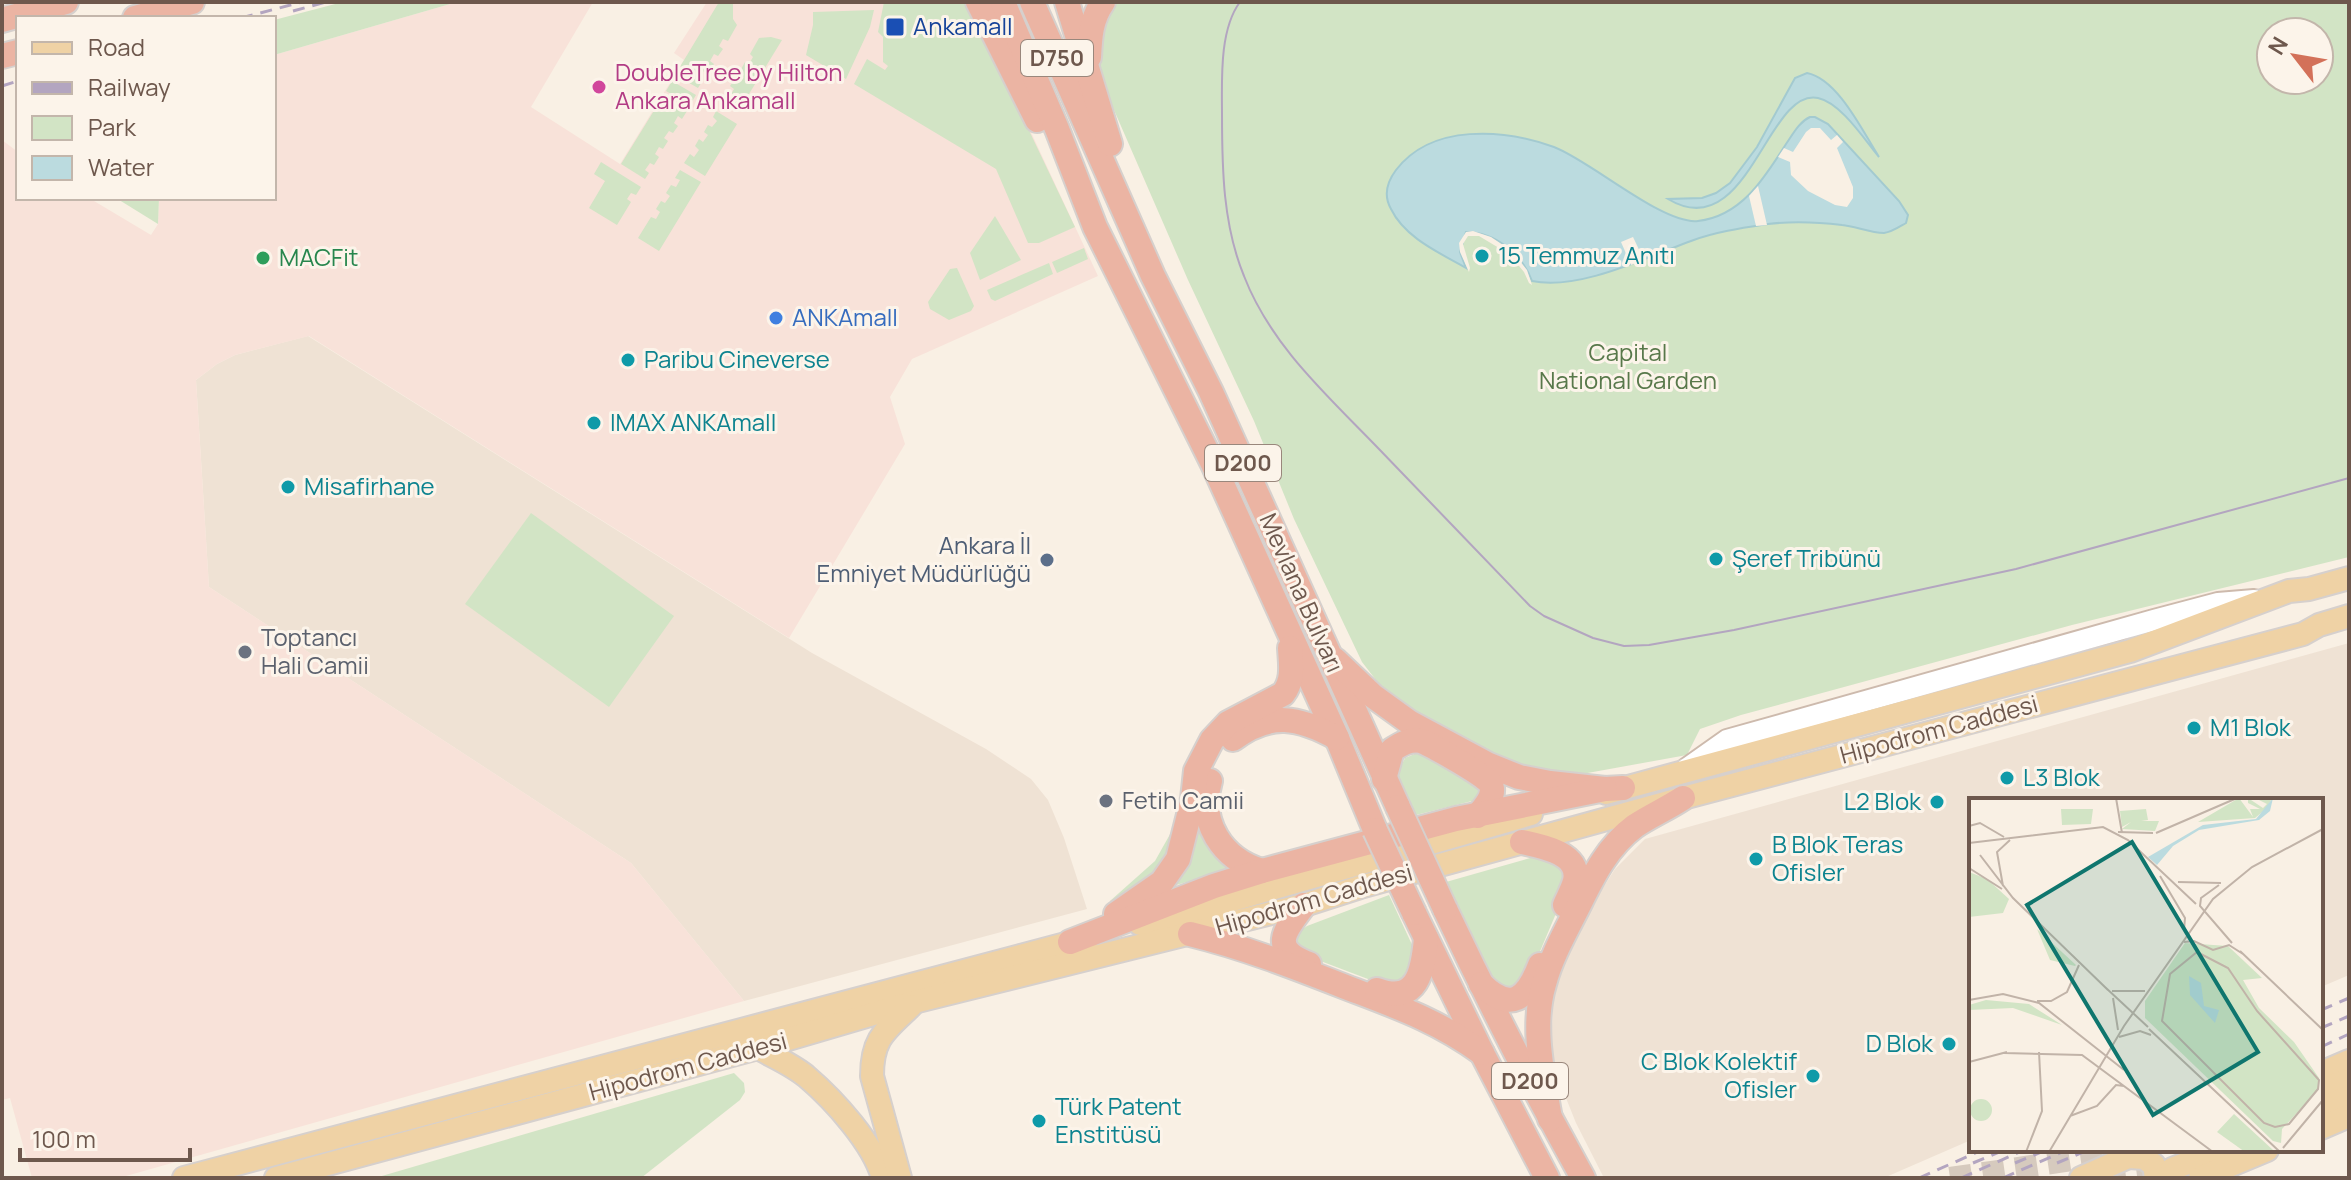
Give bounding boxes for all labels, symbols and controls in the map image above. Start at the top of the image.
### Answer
place label: Ankamall [913,9,1013,42]
legend [16,16,276,200]
marker: Ankamall [884,16,906,38]
north arrow [2255,16,2335,96]
text: Road [88,30,145,63]
text: N [2261,31,2295,60]
road number: D750 [1021,40,1093,76]
place label: DoubleTree by Hilton Ankara Ankamall [615,55,843,116]
text: Railway [88,70,171,103]
marker: DoubleTree by Hilton Ankara Ankamall [590,78,608,96]
text: Park [88,110,137,143]
text: Water [88,150,155,183]
place label: 15 Temmuz Anıtı [1498,238,1675,271]
place label: MACFit [279,240,358,273]
marker: 15 Temmuz Anıtı [1473,247,1491,265]
marker: MACFit [254,249,272,267]
place label: ANKAmall [792,300,898,333]
marker: ANKAmall [767,309,785,327]
park label: Capital National Garden [1539,335,1717,396]
place label: Paribu Cineverse [644,342,830,375]
marker: Paribu Cineverse [619,351,637,369]
place label: IMAX ANKAmall [610,405,776,438]
marker: IMAX ANKAmall [585,414,603,432]
road number: D200 [1205,445,1281,481]
place label: Misafirhane [304,469,435,502]
marker: Misafirhane [279,478,297,496]
street label: Mevlana Bulvarı [1253,508,1352,677]
place label: Ankara İl Emniyet Müdürlüğü [817,528,1031,589]
place label: Şeref Tribünü [1732,541,1881,574]
marker: Şeref Tribünü [1707,550,1725,568]
marker: Ankara İl Emniyet Müdürlüğü [1038,551,1056,569]
place label: Toptancı Hali Camii [261,620,369,681]
marker: Toptancı Hali Camii [236,643,254,661]
street label: Hipodrom Caddesi [1836,686,2041,771]
place label: M1 Blok [2210,710,2292,743]
marker: M1 Blok [2185,719,2203,737]
place label: L3 Blok [2023,760,2101,793]
marker: L3 Blok [1998,769,2016,787]
place label: Fetih Camii [1122,783,1244,816]
place label: L2 Blok [1844,784,1922,817]
marker: Fetih Camii [1097,792,1115,810]
marker: L2 Blok [1928,793,1946,811]
inset map [1969,798,2323,1152]
place label: B Blok Teras Ofisler [1772,827,1903,888]
marker: B Blok Teras Ofisler [1747,850,1765,868]
street label: Hipodrom Caddesi [1211,855,1416,942]
street label: Hipodrom Caddesi [585,1023,790,1108]
place label: D Blok [1866,1026,1934,1059]
marker: D Blok [1940,1035,1958,1053]
place label: C Blok Kolektif Ofisler [1641,1044,1797,1105]
road number: D200 [1492,1063,1568,1099]
marker: C Blok Kolektif Ofisler [1804,1067,1822,1085]
place label: Türk Patent Enstitüsü [1055,1089,1182,1150]
scale bar [20,1112,190,1162]
marker: Türk Patent Enstitüsü [1030,1112,1048,1130]
text: 100 m [32,1122,96,1155]

